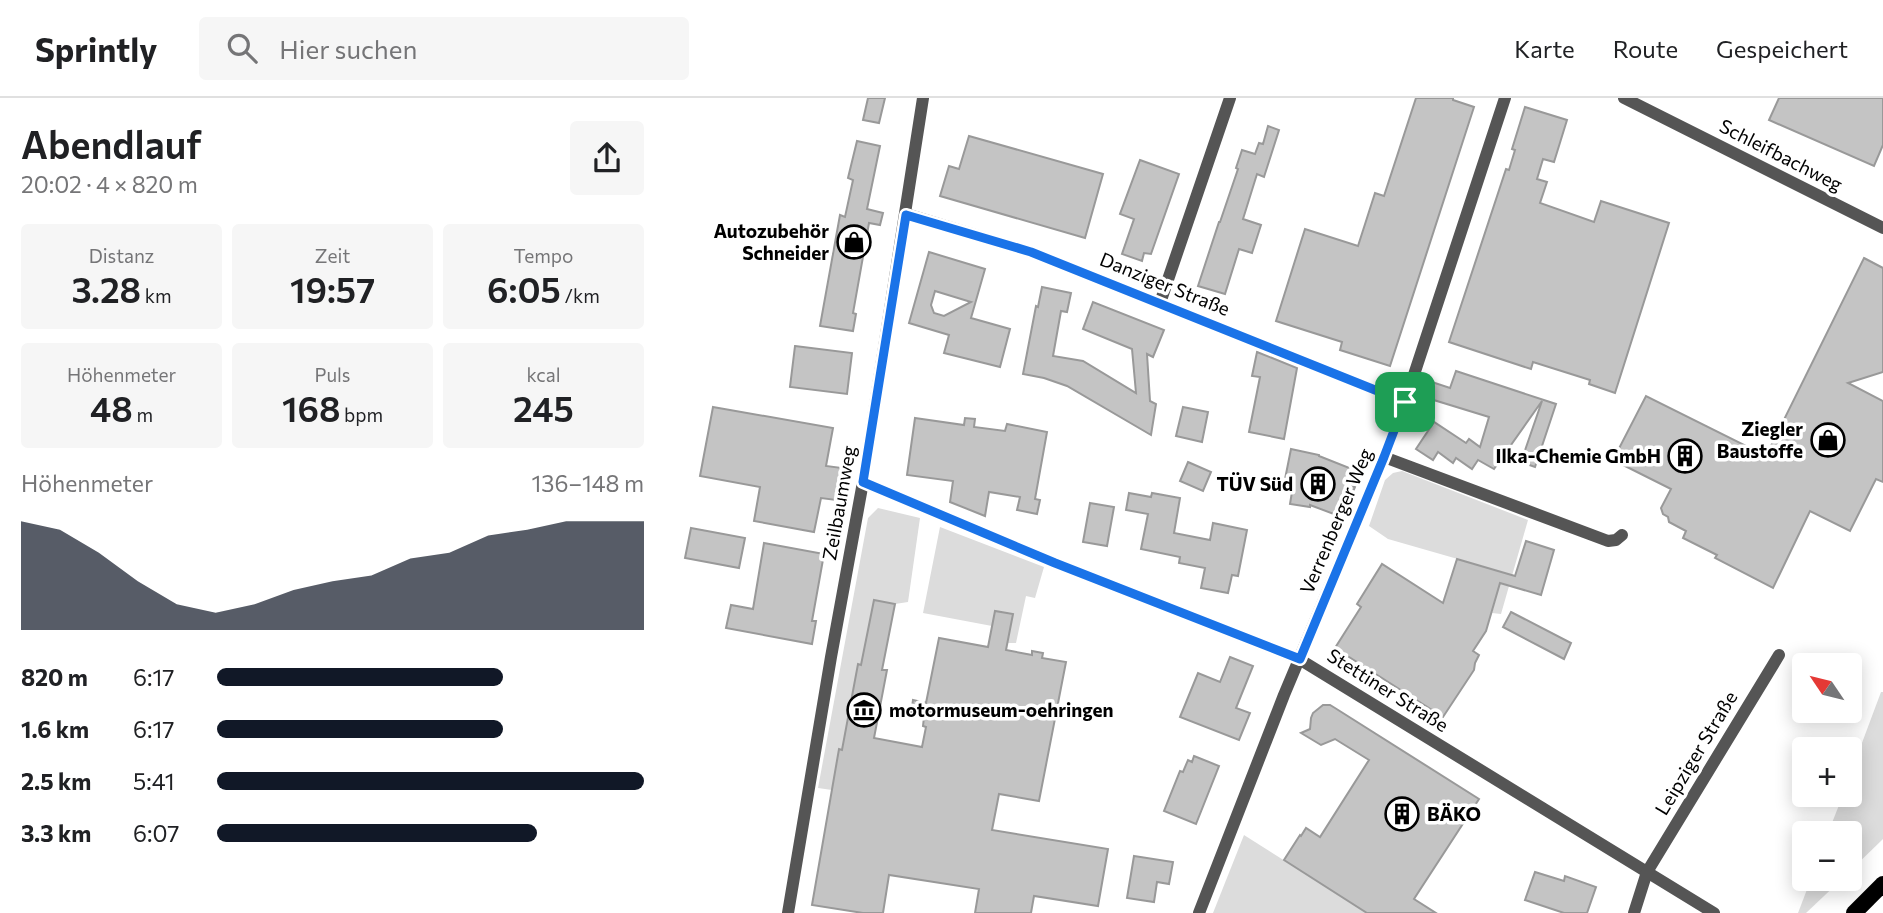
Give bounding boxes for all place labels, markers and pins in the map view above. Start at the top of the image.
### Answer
place label: Autozubehör Schneider [713,219,829,264]
shop icon: Autozubehör Schneider [835,223,873,261]
pin [1375,372,1435,432]
place label: Ziegler Baustoffe [1717,417,1803,462]
shop icon: Ziegler Baustoffe [1809,421,1847,459]
building icon: Ilka-Chemie GmbH [1666,437,1704,475]
place label: Ilka-Chemie GmbH [1495,444,1661,467]
building icon: TÜV Süd [1299,465,1337,503]
place label: TÜV Süd [1216,472,1293,495]
museum icon: motormuseum-oehringen [845,691,883,729]
place label: motormuseum-oehringen [889,698,1114,721]
building icon: BÄKO [1383,795,1421,833]
place label: BÄKO [1427,802,1481,825]

